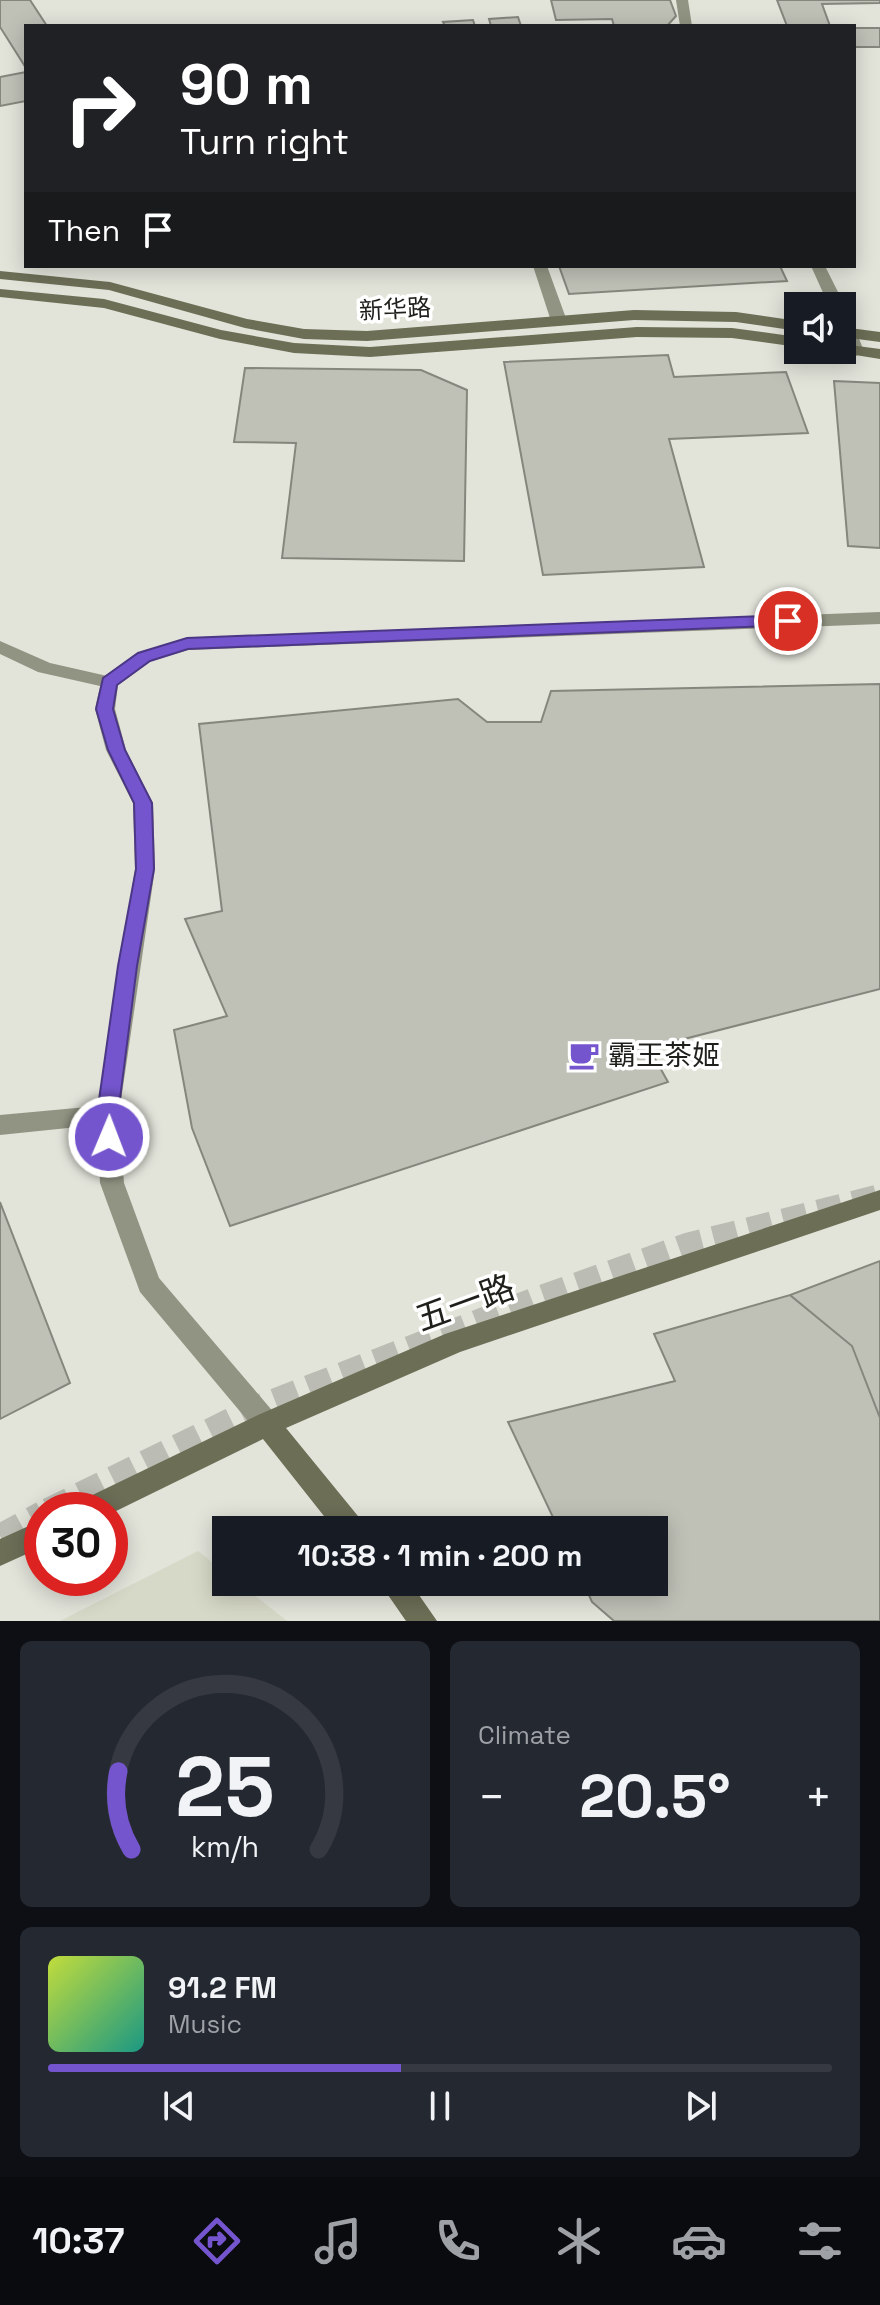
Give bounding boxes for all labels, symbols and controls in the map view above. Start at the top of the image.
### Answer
text: 90 m [180,49,313,120]
icon: right [48,56,152,160]
text: Turn right [180,119,349,165]
icon: arrive [136,208,180,252]
text: Then [48,211,120,250]
street label: 新华路 [358,292,432,326]
map controls [784,292,856,364]
button: sound [784,292,856,364]
pin [754,587,822,655]
icon: arrive [766,599,810,643]
place label: 霸王茶姬 [608,1037,720,1073]
cafe icon: 霸王茶姬 [567,1038,601,1072]
position arrow [67,1095,151,1179]
street label: 五一路 [410,1265,520,1341]
speed limit sign: 30 [24,1492,128,1596]
text: 10:38 · 1 min · 200 m [298,1536,582,1575]
text: Climate [478,1718,571,1752]
text: 25 [175,1734,275,1840]
text: 20.5° [579,1758,731,1835]
text: − [478,1769,505,1825]
text: + [805,1769,832,1825]
text: km/h [191,1829,259,1865]
text: 91.2 FM [168,1968,277,2007]
text: Music [168,2007,242,2041]
icon: previous [157,2084,201,2128]
icon: pause [418,2084,462,2128]
icon: next [679,2084,723,2128]
icon: directions [189,2213,245,2269]
icon: music [310,2213,366,2269]
icon: phone [430,2213,486,2269]
icon: climate [551,2213,607,2269]
icon: car [671,2213,727,2269]
icon: filters [792,2213,848,2269]
text: 10:37 [32,2218,124,2264]

